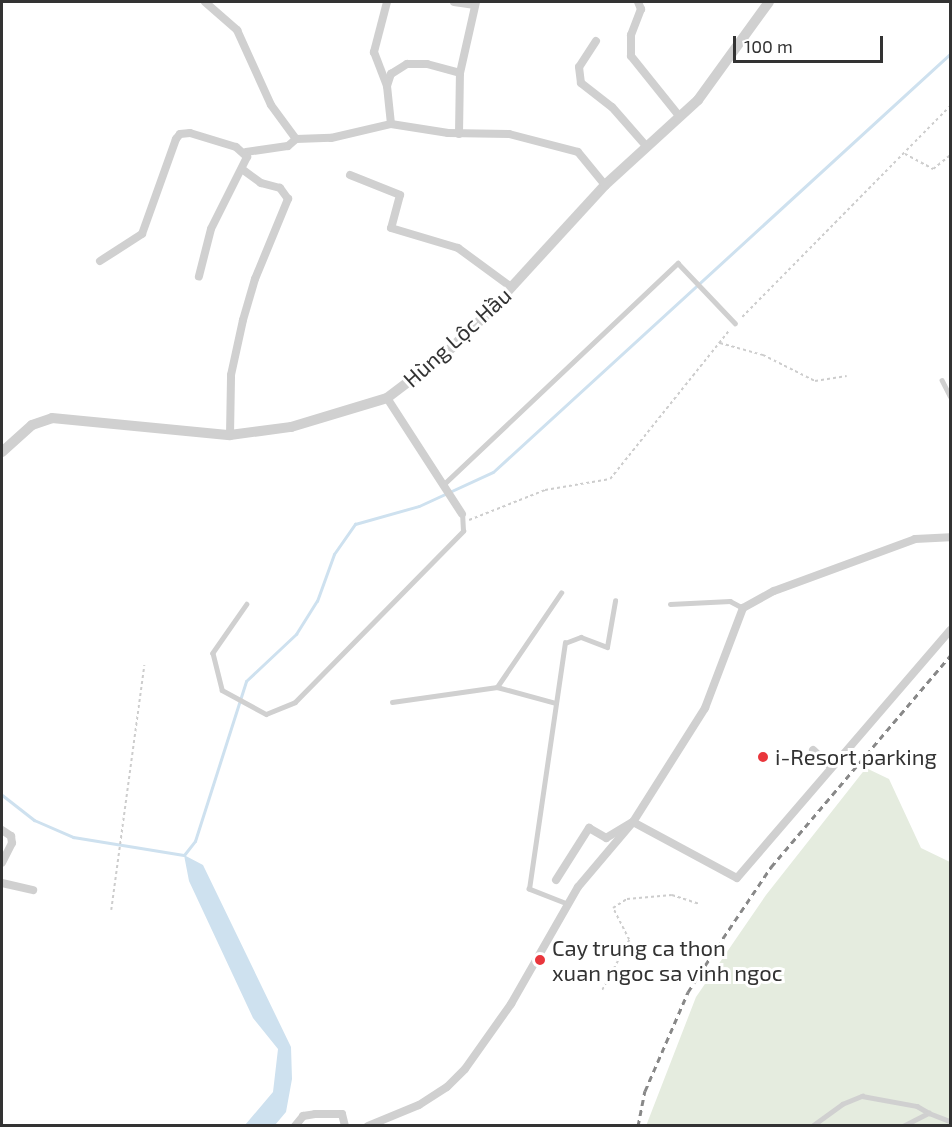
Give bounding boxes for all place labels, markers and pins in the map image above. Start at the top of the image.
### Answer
place label: i-Resort parking [775,744,937,770]
marker: i-Resort parking [756,750,770,764]
place label: Cay trung ca thon xuan ngoc sa vinh ngoc [552,934,783,986]
marker: Cay trung ca thon xuan ngoc sa vinh ngoc [533,953,547,967]

